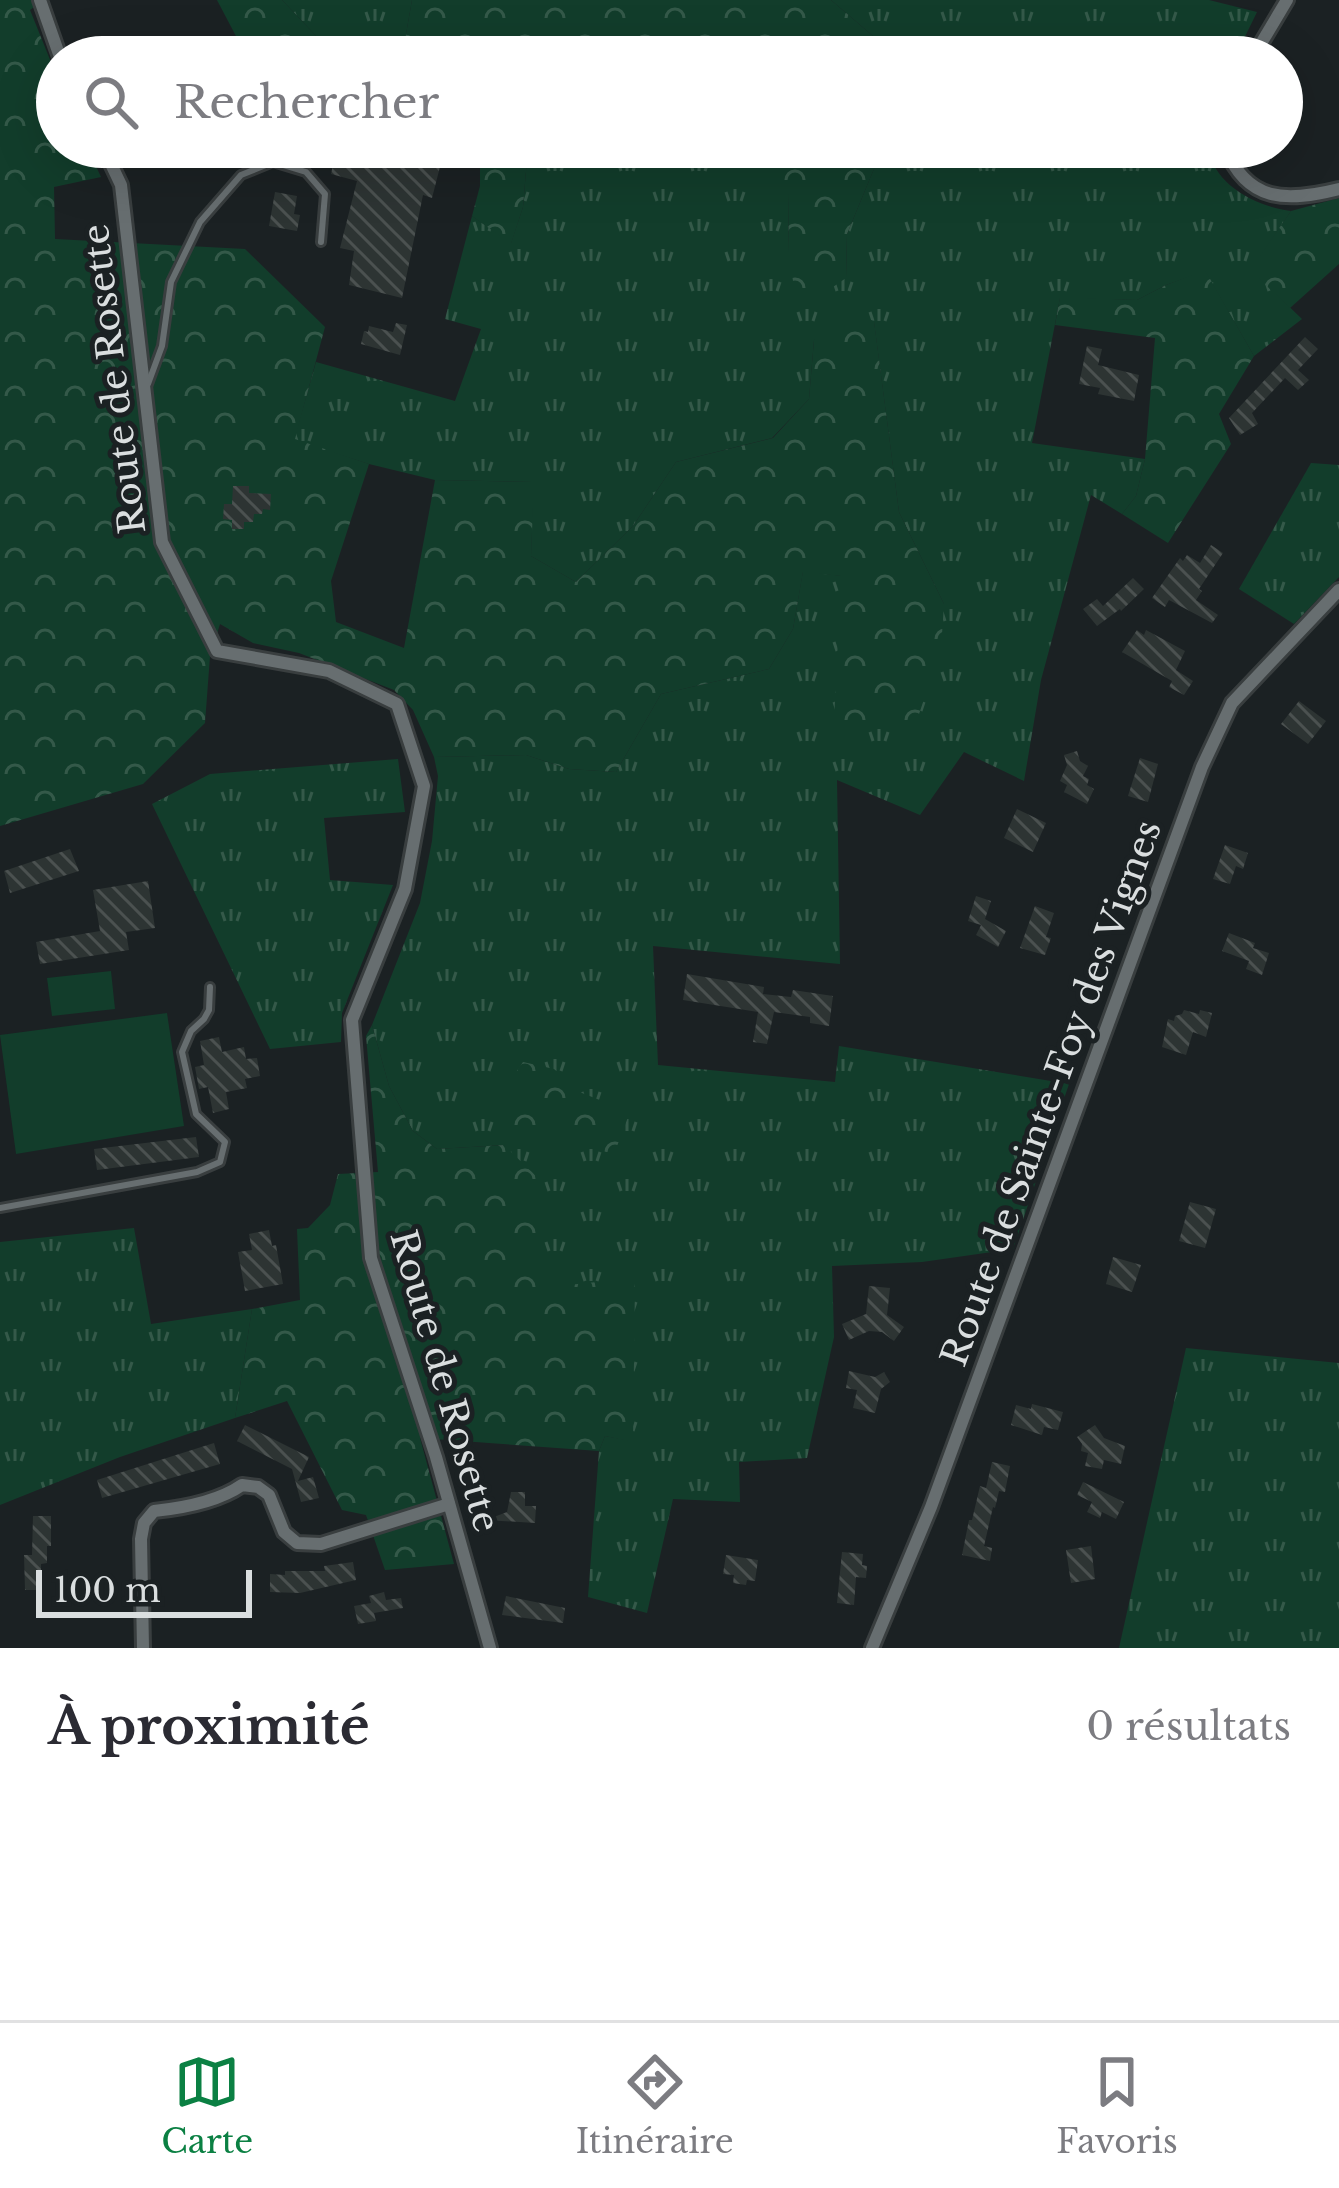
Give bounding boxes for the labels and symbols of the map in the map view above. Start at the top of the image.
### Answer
street label: Route de Rosette [73,221,155,537]
street label: Route de Sainte-Foy des Vignes [931,814,1171,1372]
street label: Route de Rosette [380,1225,510,1537]
scale bar [36,1564,252,1617]

